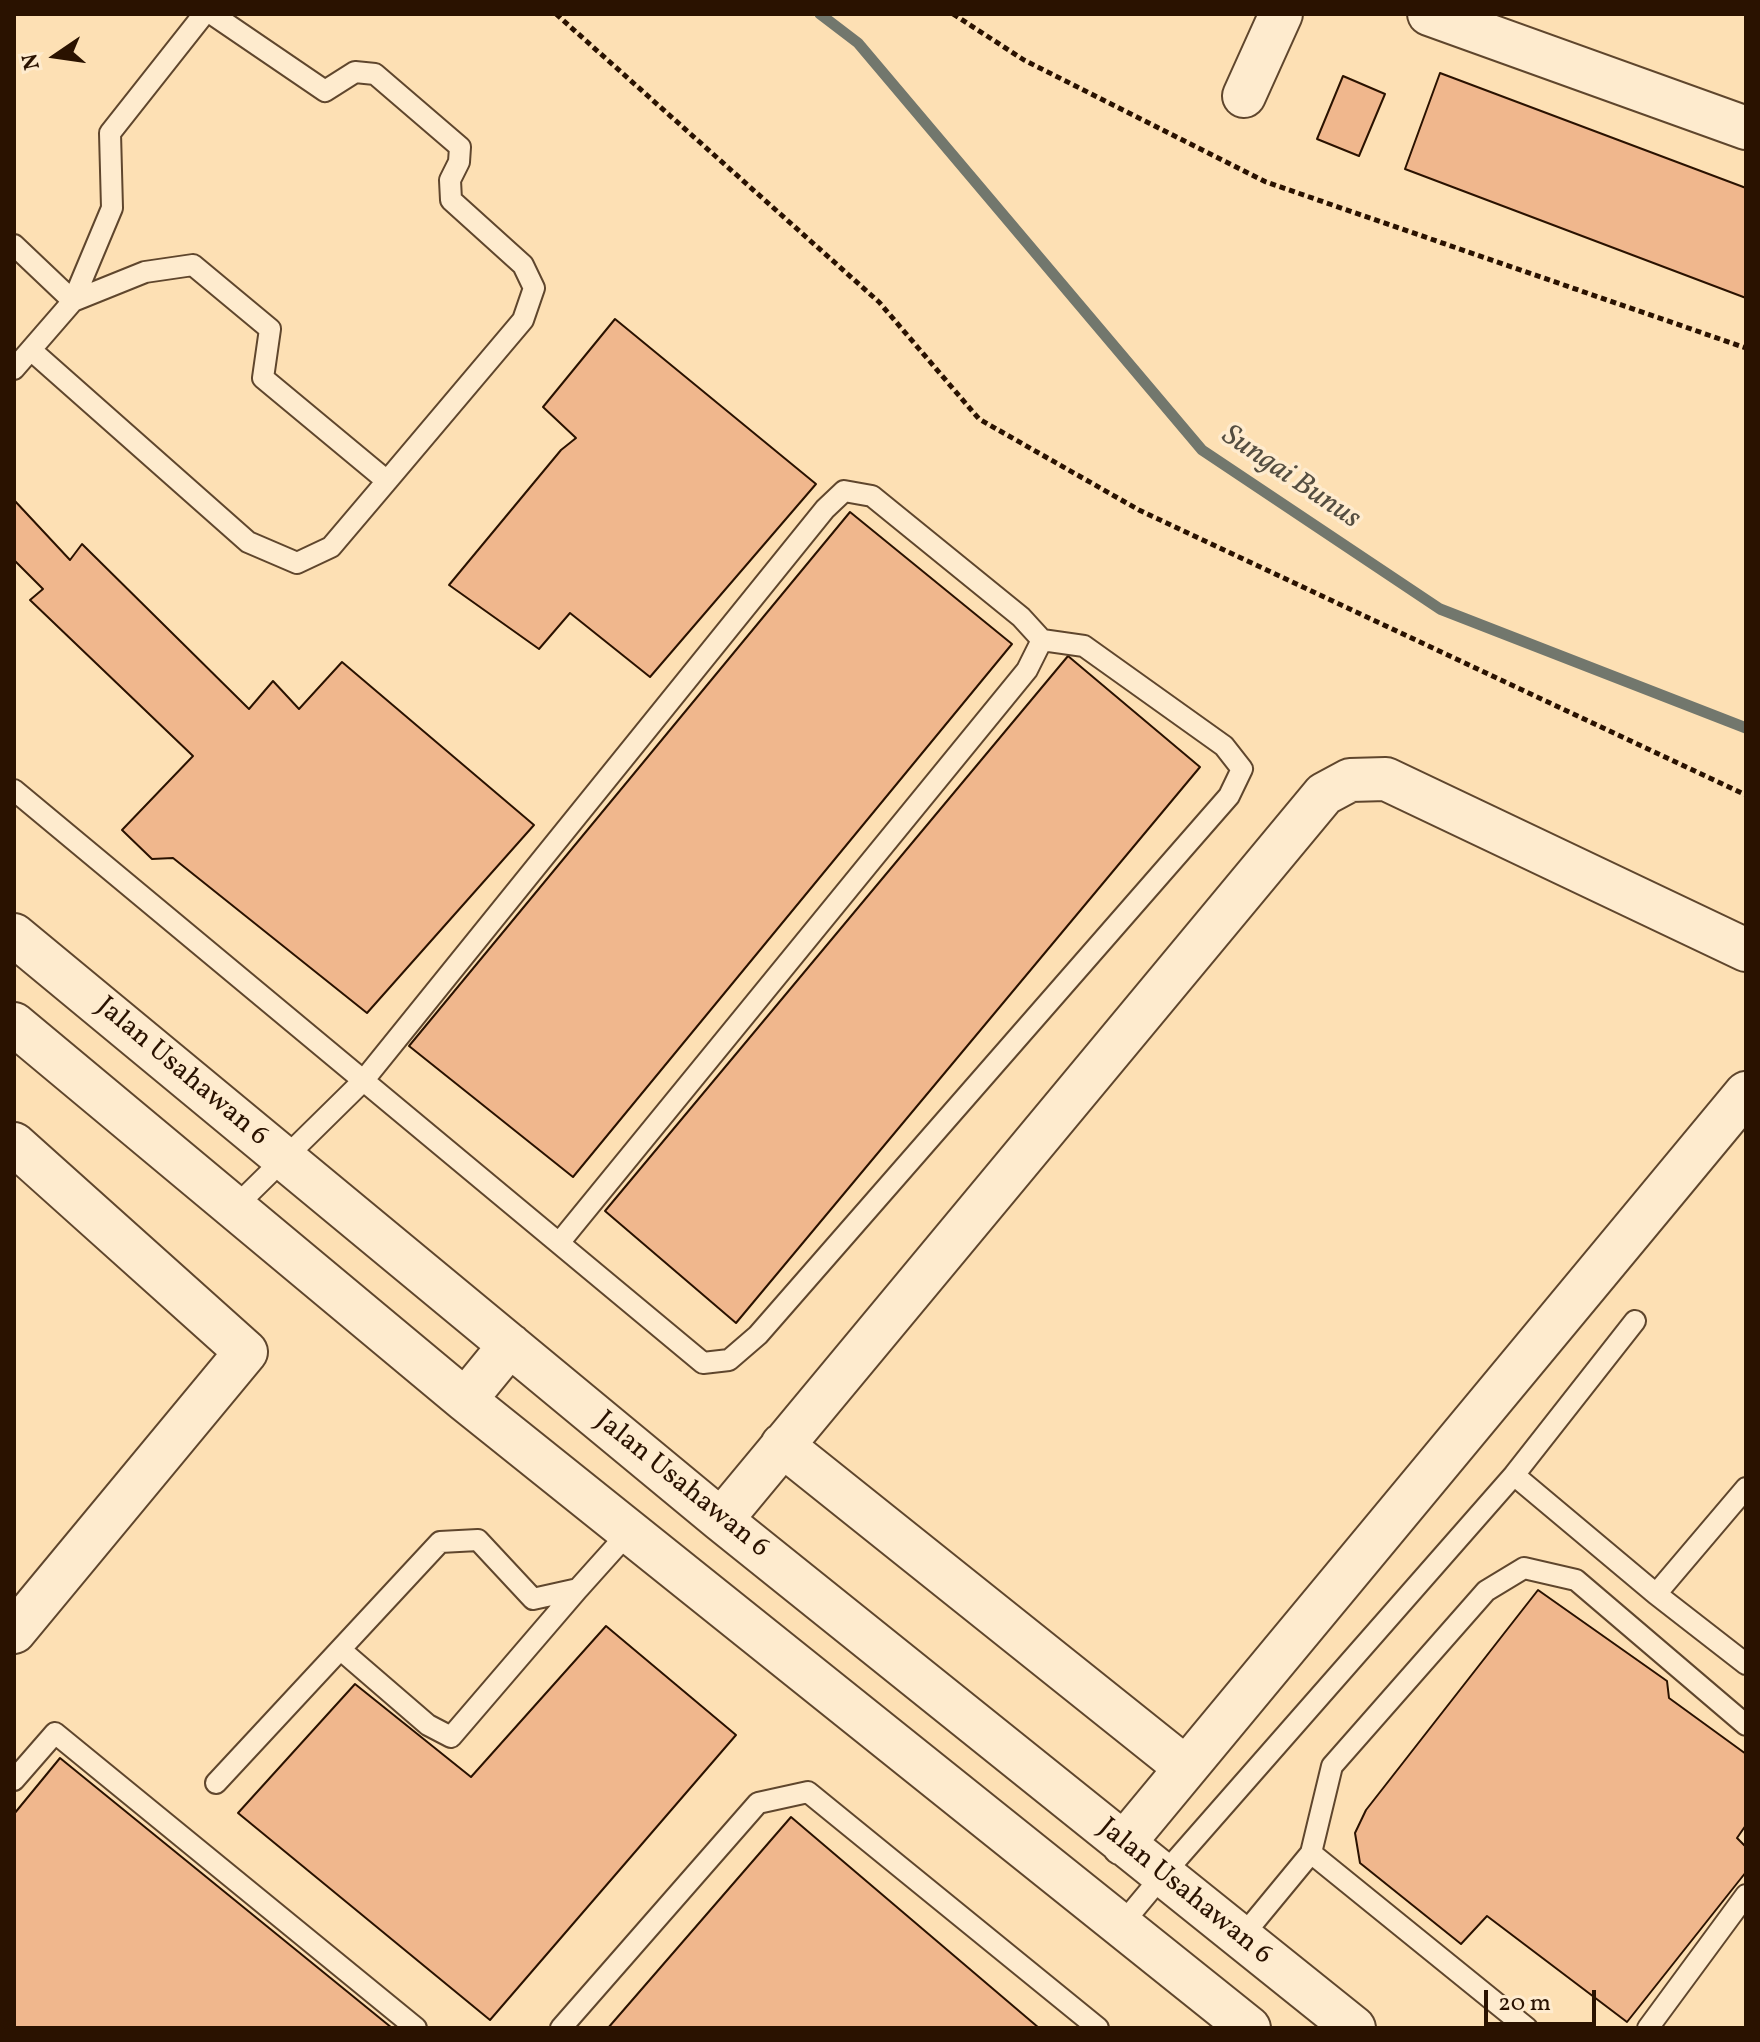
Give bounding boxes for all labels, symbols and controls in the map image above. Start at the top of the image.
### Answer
north arrow [16,16,96,96]
text: N [15,50,49,73]
water label: Sungai Bunus [1214,419,1366,539]
street label: Jalan Usahawan 6 [88,991,274,1155]
street label: Jalan Usahawan 6 [587,1405,775,1567]
street label: Jalan Usahawan 6 [1090,1812,1278,1974]
scale bar [1488,1974,1600,2024]
text: 20 m [1498,1987,1551,2021]

